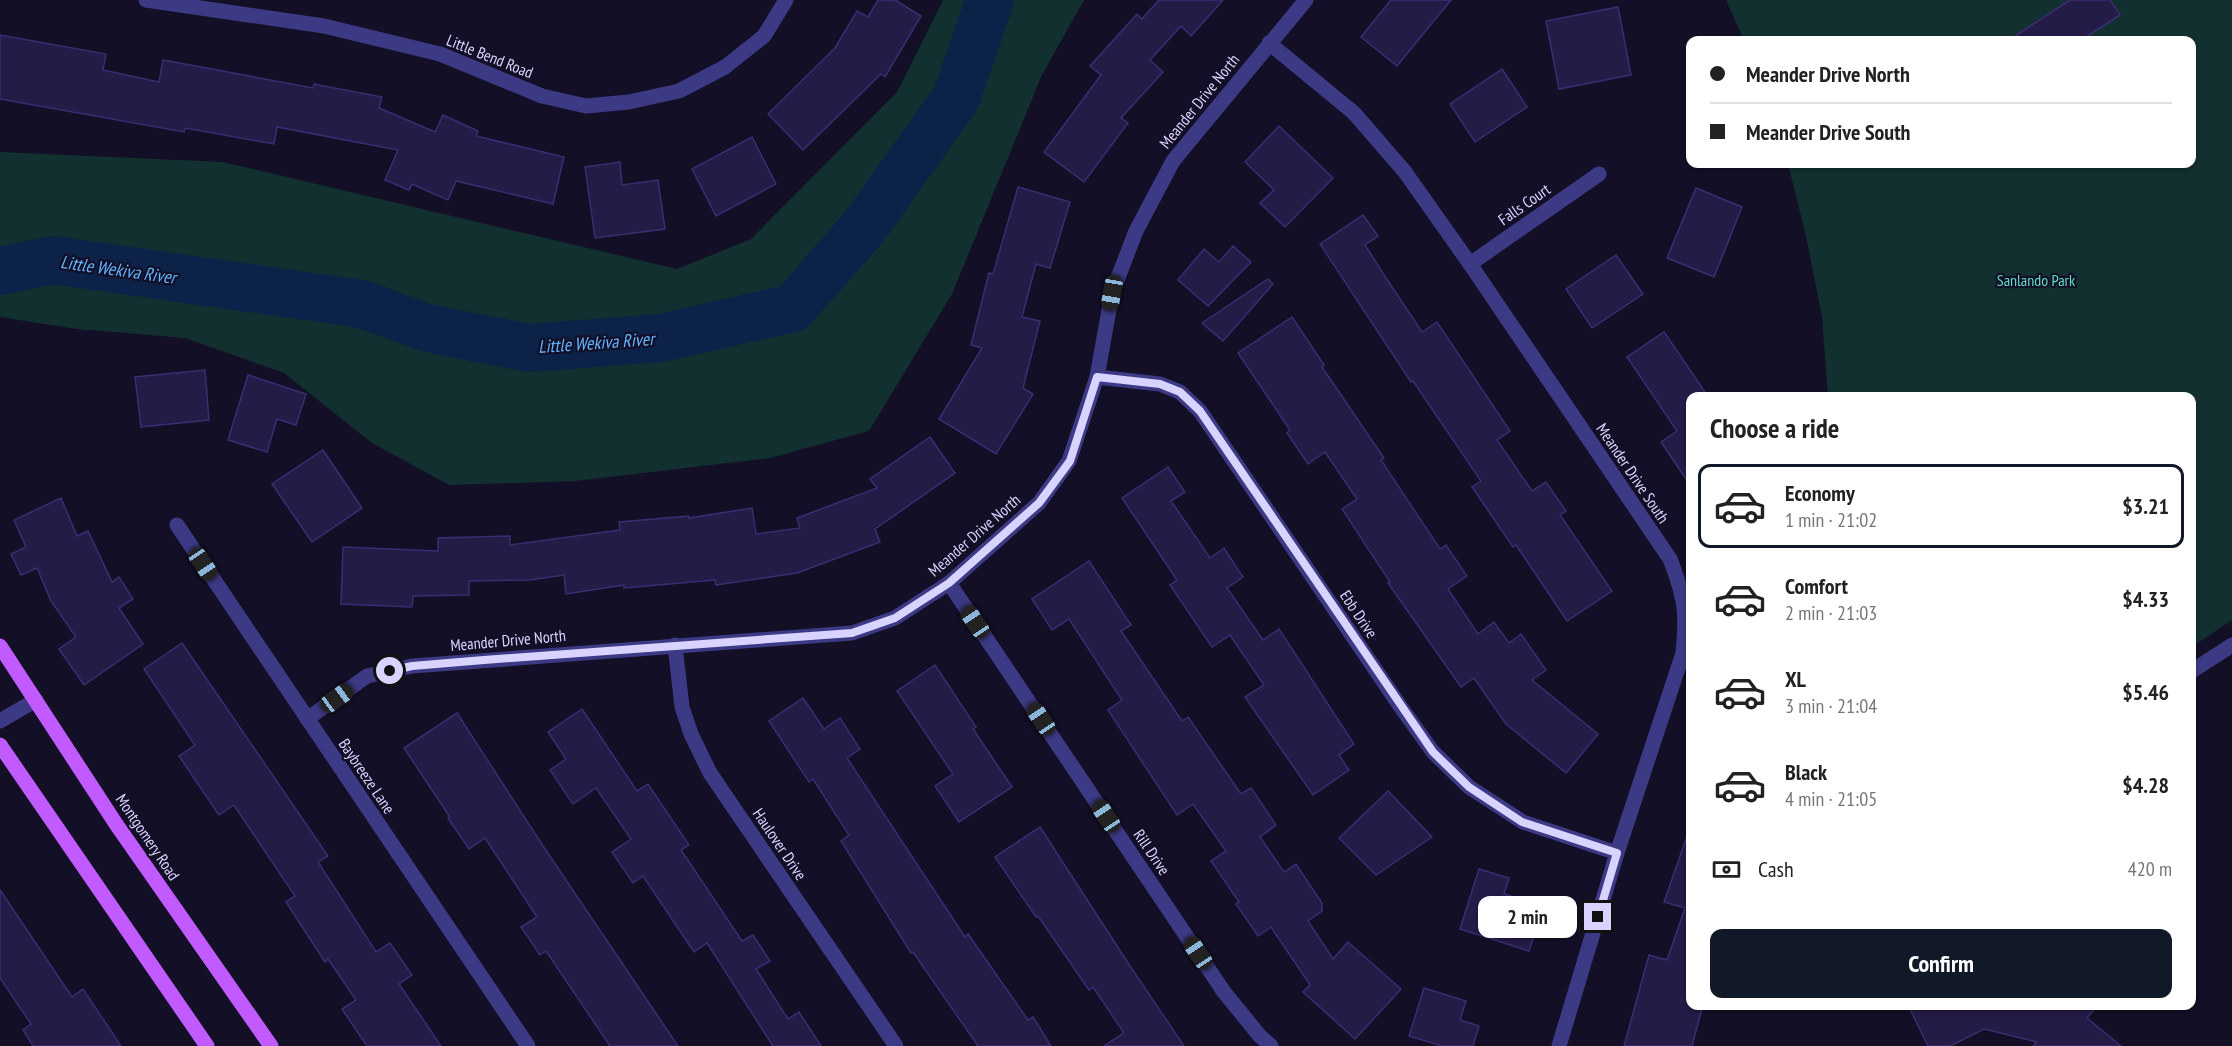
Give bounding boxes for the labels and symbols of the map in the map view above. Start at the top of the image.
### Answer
street label: Little Bend Road [444,30,536,82]
street label: Meander Drive North [1155,50,1243,152]
street label: Falls Court [1494,178,1554,229]
water label: Little Wekiva River [59,250,180,289]
park label: Sanlando Park [1997,270,2076,290]
car [1100,274,1124,312]
water label: Little Wekiva River [537,327,658,358]
street label: Meander Drive South [1592,419,1674,527]
street label: Meander Drive North [924,489,1024,581]
car [185,544,221,584]
street label: Ebb Drive [1336,586,1382,642]
car [957,602,993,642]
street label: Meander Drive North [449,625,567,655]
route start [376,657,403,684]
car [317,680,357,716]
car [1023,699,1059,739]
street label: Baybreeze Lane [335,735,399,817]
street label: Montgomery Road [112,790,184,884]
car [1088,796,1124,836]
street label: Haulover Drive [749,804,811,884]
street label: Rill Drive [1129,825,1175,879]
callout: 2 min [1478,896,1577,938]
route end [1584,903,1611,930]
car [1180,933,1216,973]

